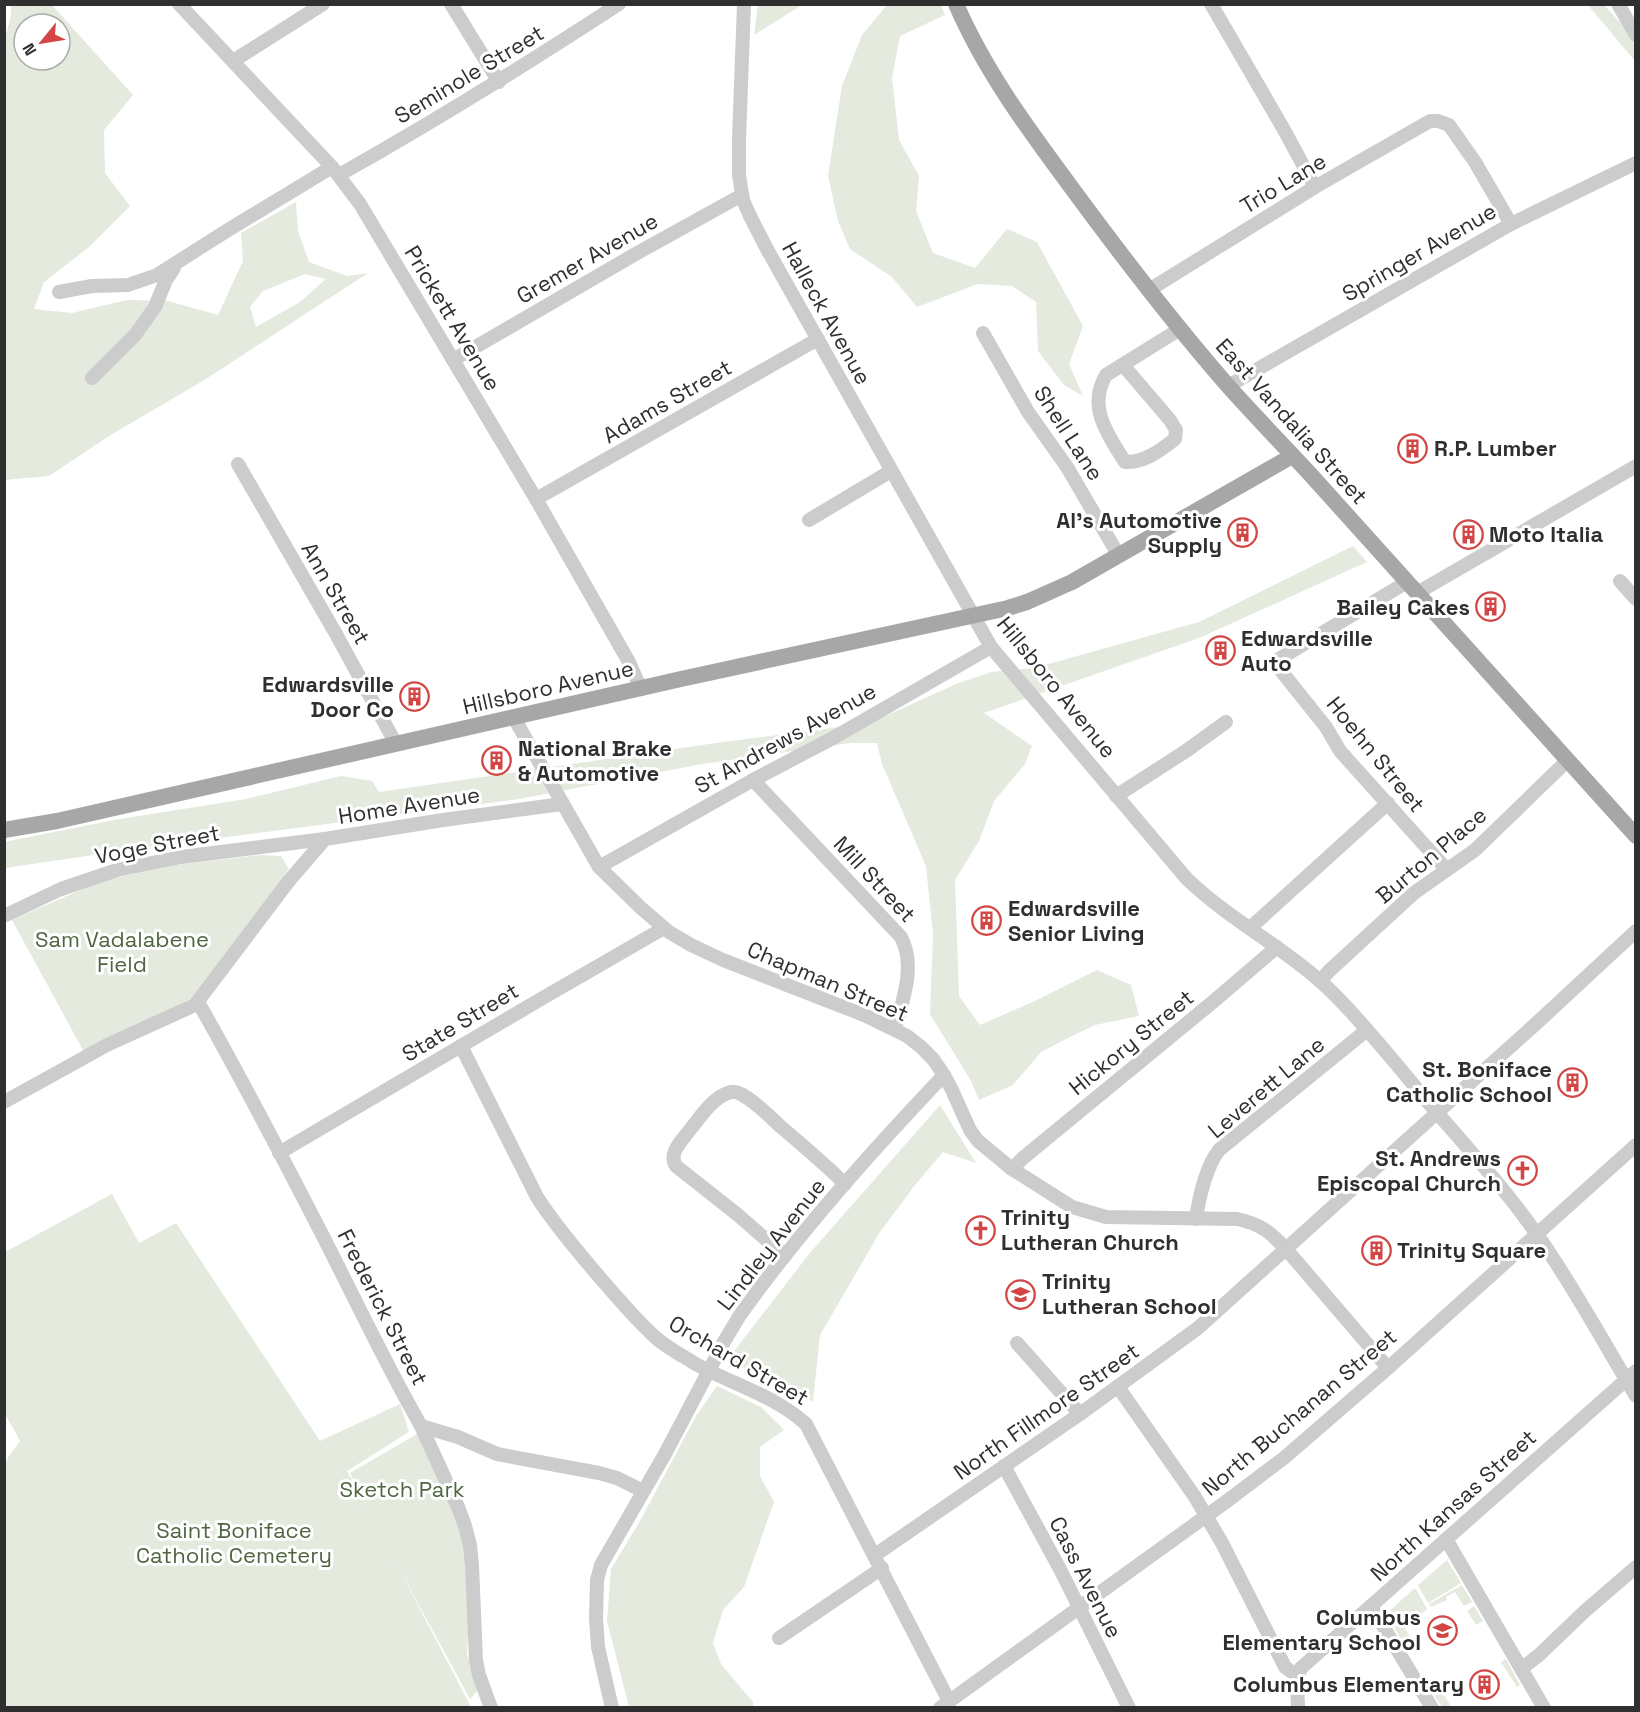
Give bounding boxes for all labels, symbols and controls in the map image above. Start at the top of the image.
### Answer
north arrow [12,12,72,72]
street label: Seminole Street [389,18,549,130]
text: N [18,39,41,59]
street label: Trio Lane [1235,146,1331,220]
street label: Springer Avenue [1337,197,1501,307]
street label: Gremer Avenue [511,206,663,310]
street label: Halleck Avenue [776,237,878,389]
street label: Prickett Avenue [399,240,507,396]
street label: East Vandalia Street [1210,332,1374,510]
street label: Adams Street [598,353,736,449]
street label: Shell Lane [1028,380,1110,486]
building icon: R.P. Lumber [1397,432,1429,464]
place label: R.P. Lumber [1434,434,1557,462]
place label: Al's Automotive Supply [1056,506,1222,559]
building icon: Al's Automotive Supply [1227,517,1259,549]
building icon: Moto Italia [1452,518,1484,550]
place label: Moto Italia [1489,520,1603,548]
street label: Ann Street [295,537,377,649]
building icon: Bailey Cakes [1475,591,1507,623]
place label: Bailey Cakes [1336,593,1470,621]
street label: Hillsboro Avenue [991,610,1123,764]
place label: Edwardsville Auto [1241,624,1373,677]
building icon: Edwardsville Auto [1204,635,1236,667]
street label: Hillsboro Avenue [460,654,636,720]
place label: Edwardsville Door Co [262,670,394,723]
street label: St Andrews Avenue [689,676,881,800]
building icon: Edwardsville Door Co [399,681,431,713]
street label: Hoehn Street [1321,690,1431,818]
place label: National Brake & Automotive [518,734,672,787]
building icon: National Brake & Automotive [481,745,513,777]
street label: Home Avenue [336,780,482,830]
street label: Burton Place [1370,801,1492,909]
street label: Voge Street [92,818,222,870]
street label: Mill Street [828,830,922,928]
place label: Edwardsville Senior Living [1008,894,1144,947]
building icon: Edwardsville Senior Living [971,905,1003,937]
park label: Sam Vadalabene Field [35,925,209,978]
street label: Chapman Street [743,934,913,1028]
street label: State Street [397,976,523,1068]
street label: Hickory Street [1063,983,1199,1101]
street label: Leverett Lane [1202,1030,1330,1144]
place label: St. Boniface Catholic School [1386,1055,1552,1108]
building icon: St. Boniface Catholic School [1557,1066,1589,1098]
place label: St. Andrews Episcopal Church [1317,1144,1501,1197]
church icon: St. Andrews Episcopal Church [1506,1155,1538,1187]
street label: Lindley Avenue [711,1172,831,1316]
place label: Trinity Lutheran Church [1001,1203,1179,1256]
church icon: Trinity Lutheran Church [964,1214,996,1246]
street label: Frederick Street [332,1224,434,1390]
building icon: Trinity Square [1360,1234,1392,1266]
place label: Trinity Square [1397,1236,1546,1264]
place label: Trinity Lutheran School [1042,1267,1217,1320]
school or university icon: Trinity Lutheran School [1005,1278,1037,1310]
street label: Orchard Street [664,1309,814,1411]
street label: North Buchanan Street [1196,1322,1402,1502]
street label: North Fillmore Street [948,1336,1144,1486]
street label: North Kansas Street [1364,1423,1542,1587]
park label: Sketch Park [339,1475,465,1503]
street label: Cass Avenue [1043,1511,1129,1643]
park label: Saint Boniface Catholic Cemetery [136,1516,332,1569]
place label: Columbus Elementary School [1222,1603,1421,1656]
school or university icon: Columbus Elementary School [1426,1614,1458,1646]
building icon: Columbus Elementary [1469,1668,1501,1700]
place label: Columbus Elementary [1233,1670,1464,1698]

